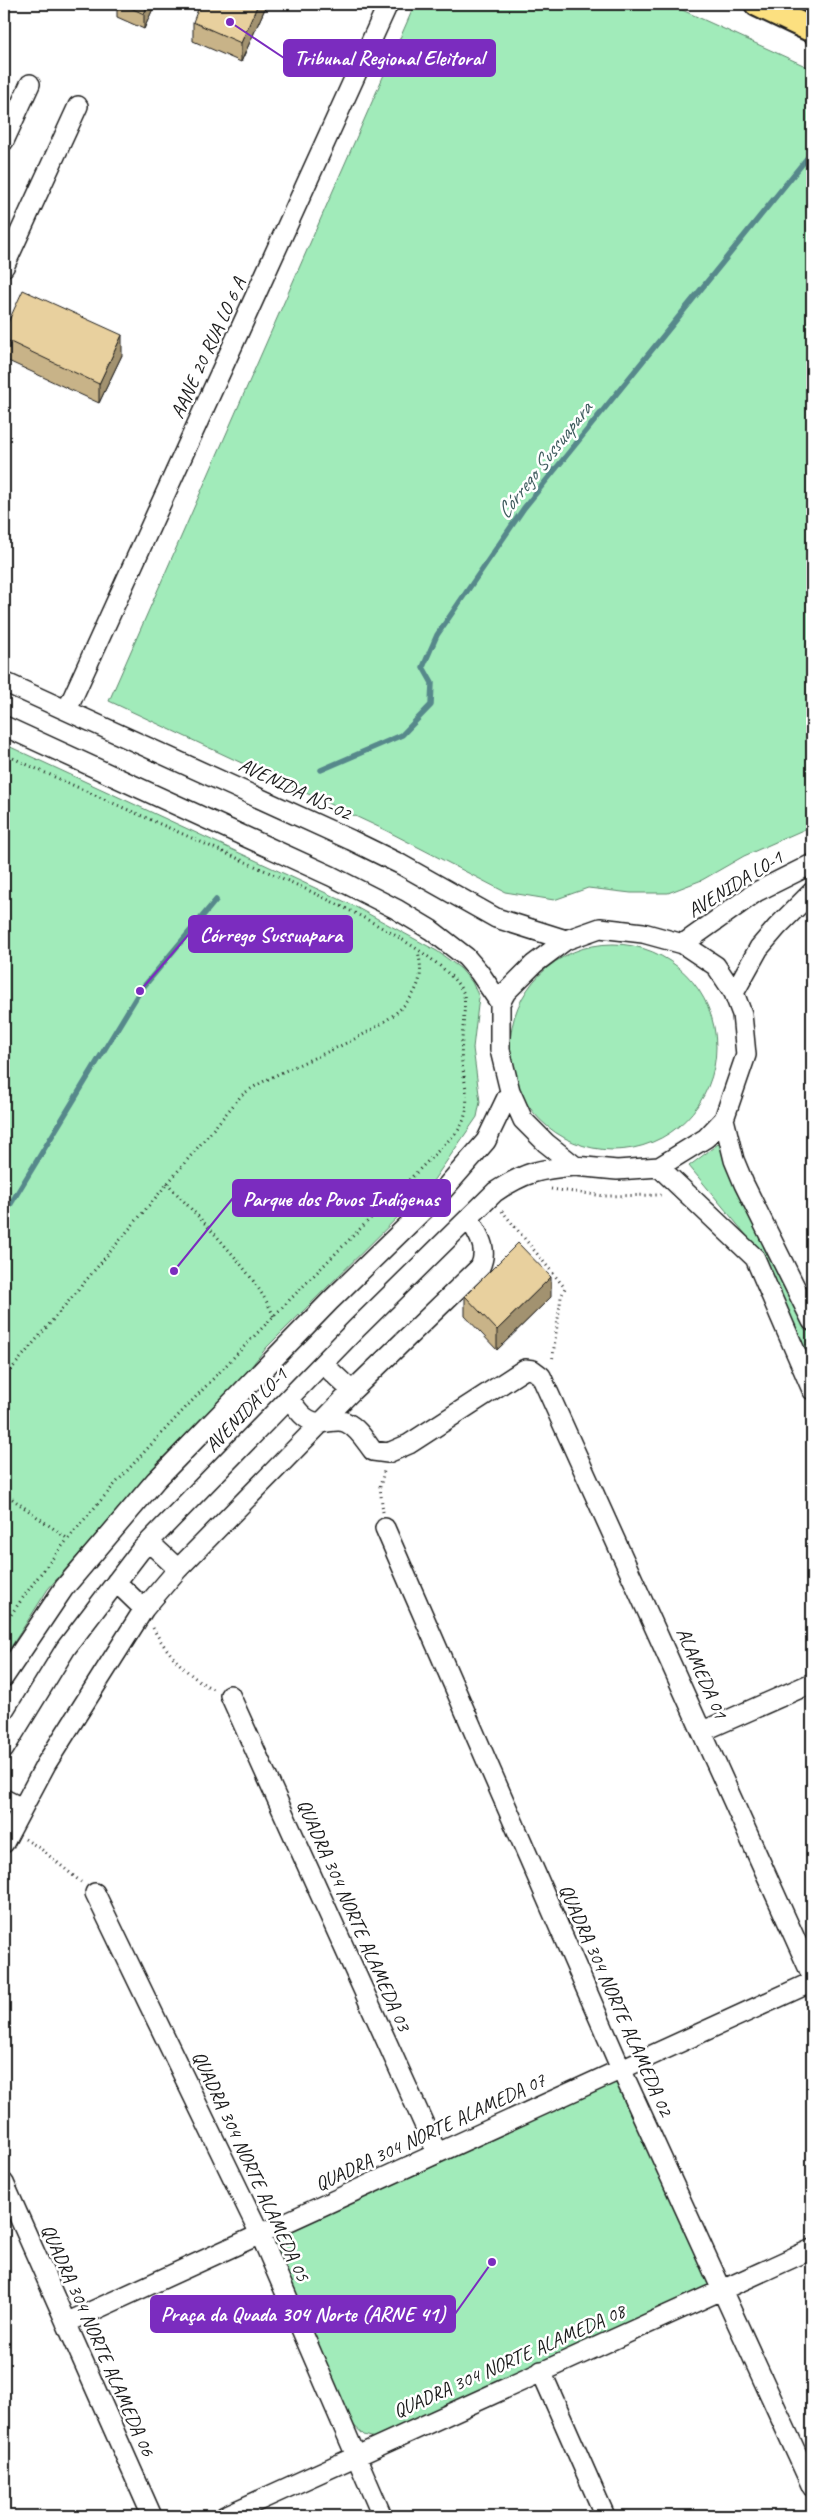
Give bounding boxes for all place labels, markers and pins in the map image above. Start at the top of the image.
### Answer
callout: Tribunal Regional Eleitoral [284,40,495,76]
callout: Córrego Sussuapara [189,916,352,952]
callout: Parque dos Povos Indígenas [233,1180,450,1216]
callout: Praça da Quada 304 Norte (ARNE 41) [151,2296,455,2332]

